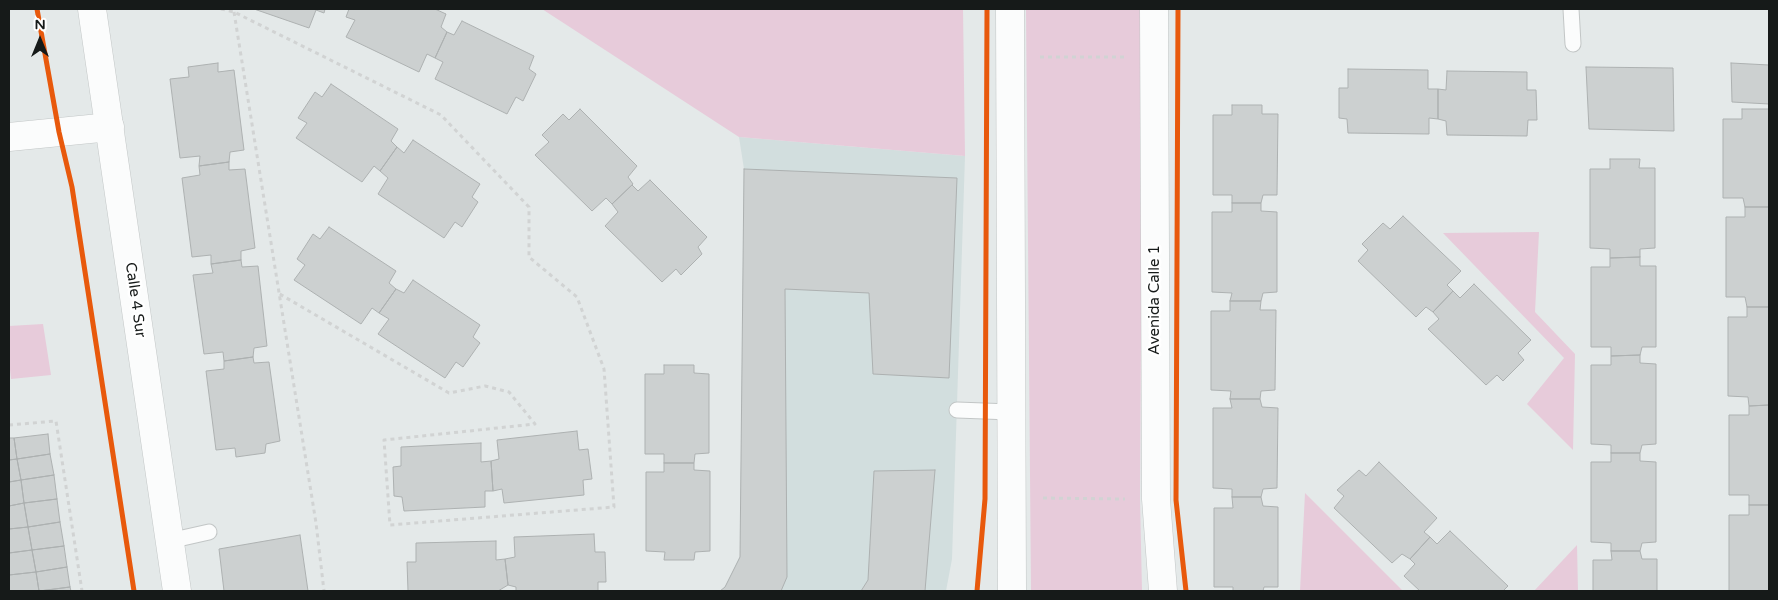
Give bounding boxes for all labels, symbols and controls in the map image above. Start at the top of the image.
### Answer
north arrow [15,15,65,65]
text: N [34,16,46,33]
street label: Avenida Calle 1 [1146,245,1164,355]
street label: Calle 4 Sur [121,261,149,339]

